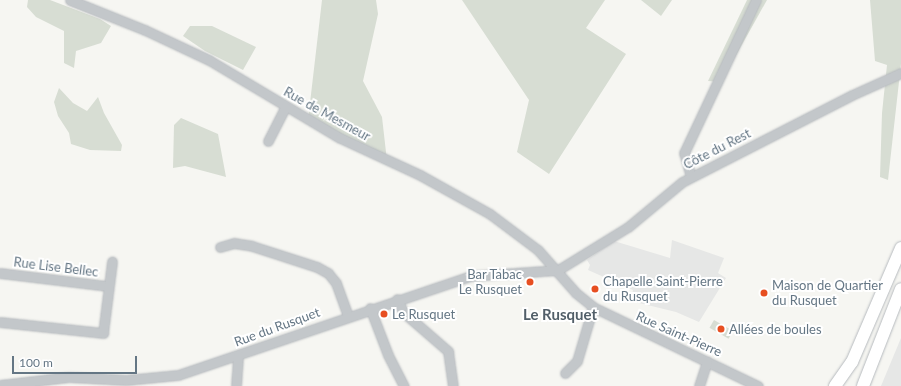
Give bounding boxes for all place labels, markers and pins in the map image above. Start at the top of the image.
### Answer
place label: Bar Tabac Le Rusquet [459,267,522,298]
place label: Chapelle Saint-Pierre du Rusquet [603,274,723,305]
marker: Bar Tabac Le Rusquet [525,277,535,287]
place label: Maison de Quartier du Rusquet [772,278,883,309]
marker: Chapelle Saint-Pierre du Rusquet [590,284,600,294]
marker: Maison de Quartier du Rusquet [759,288,769,298]
place label: Le Rusquet [392,306,455,322]
marker: Le Rusquet [379,309,389,319]
place label: Allées de boules [729,321,822,337]
marker: Allées de boules [716,324,726,334]

